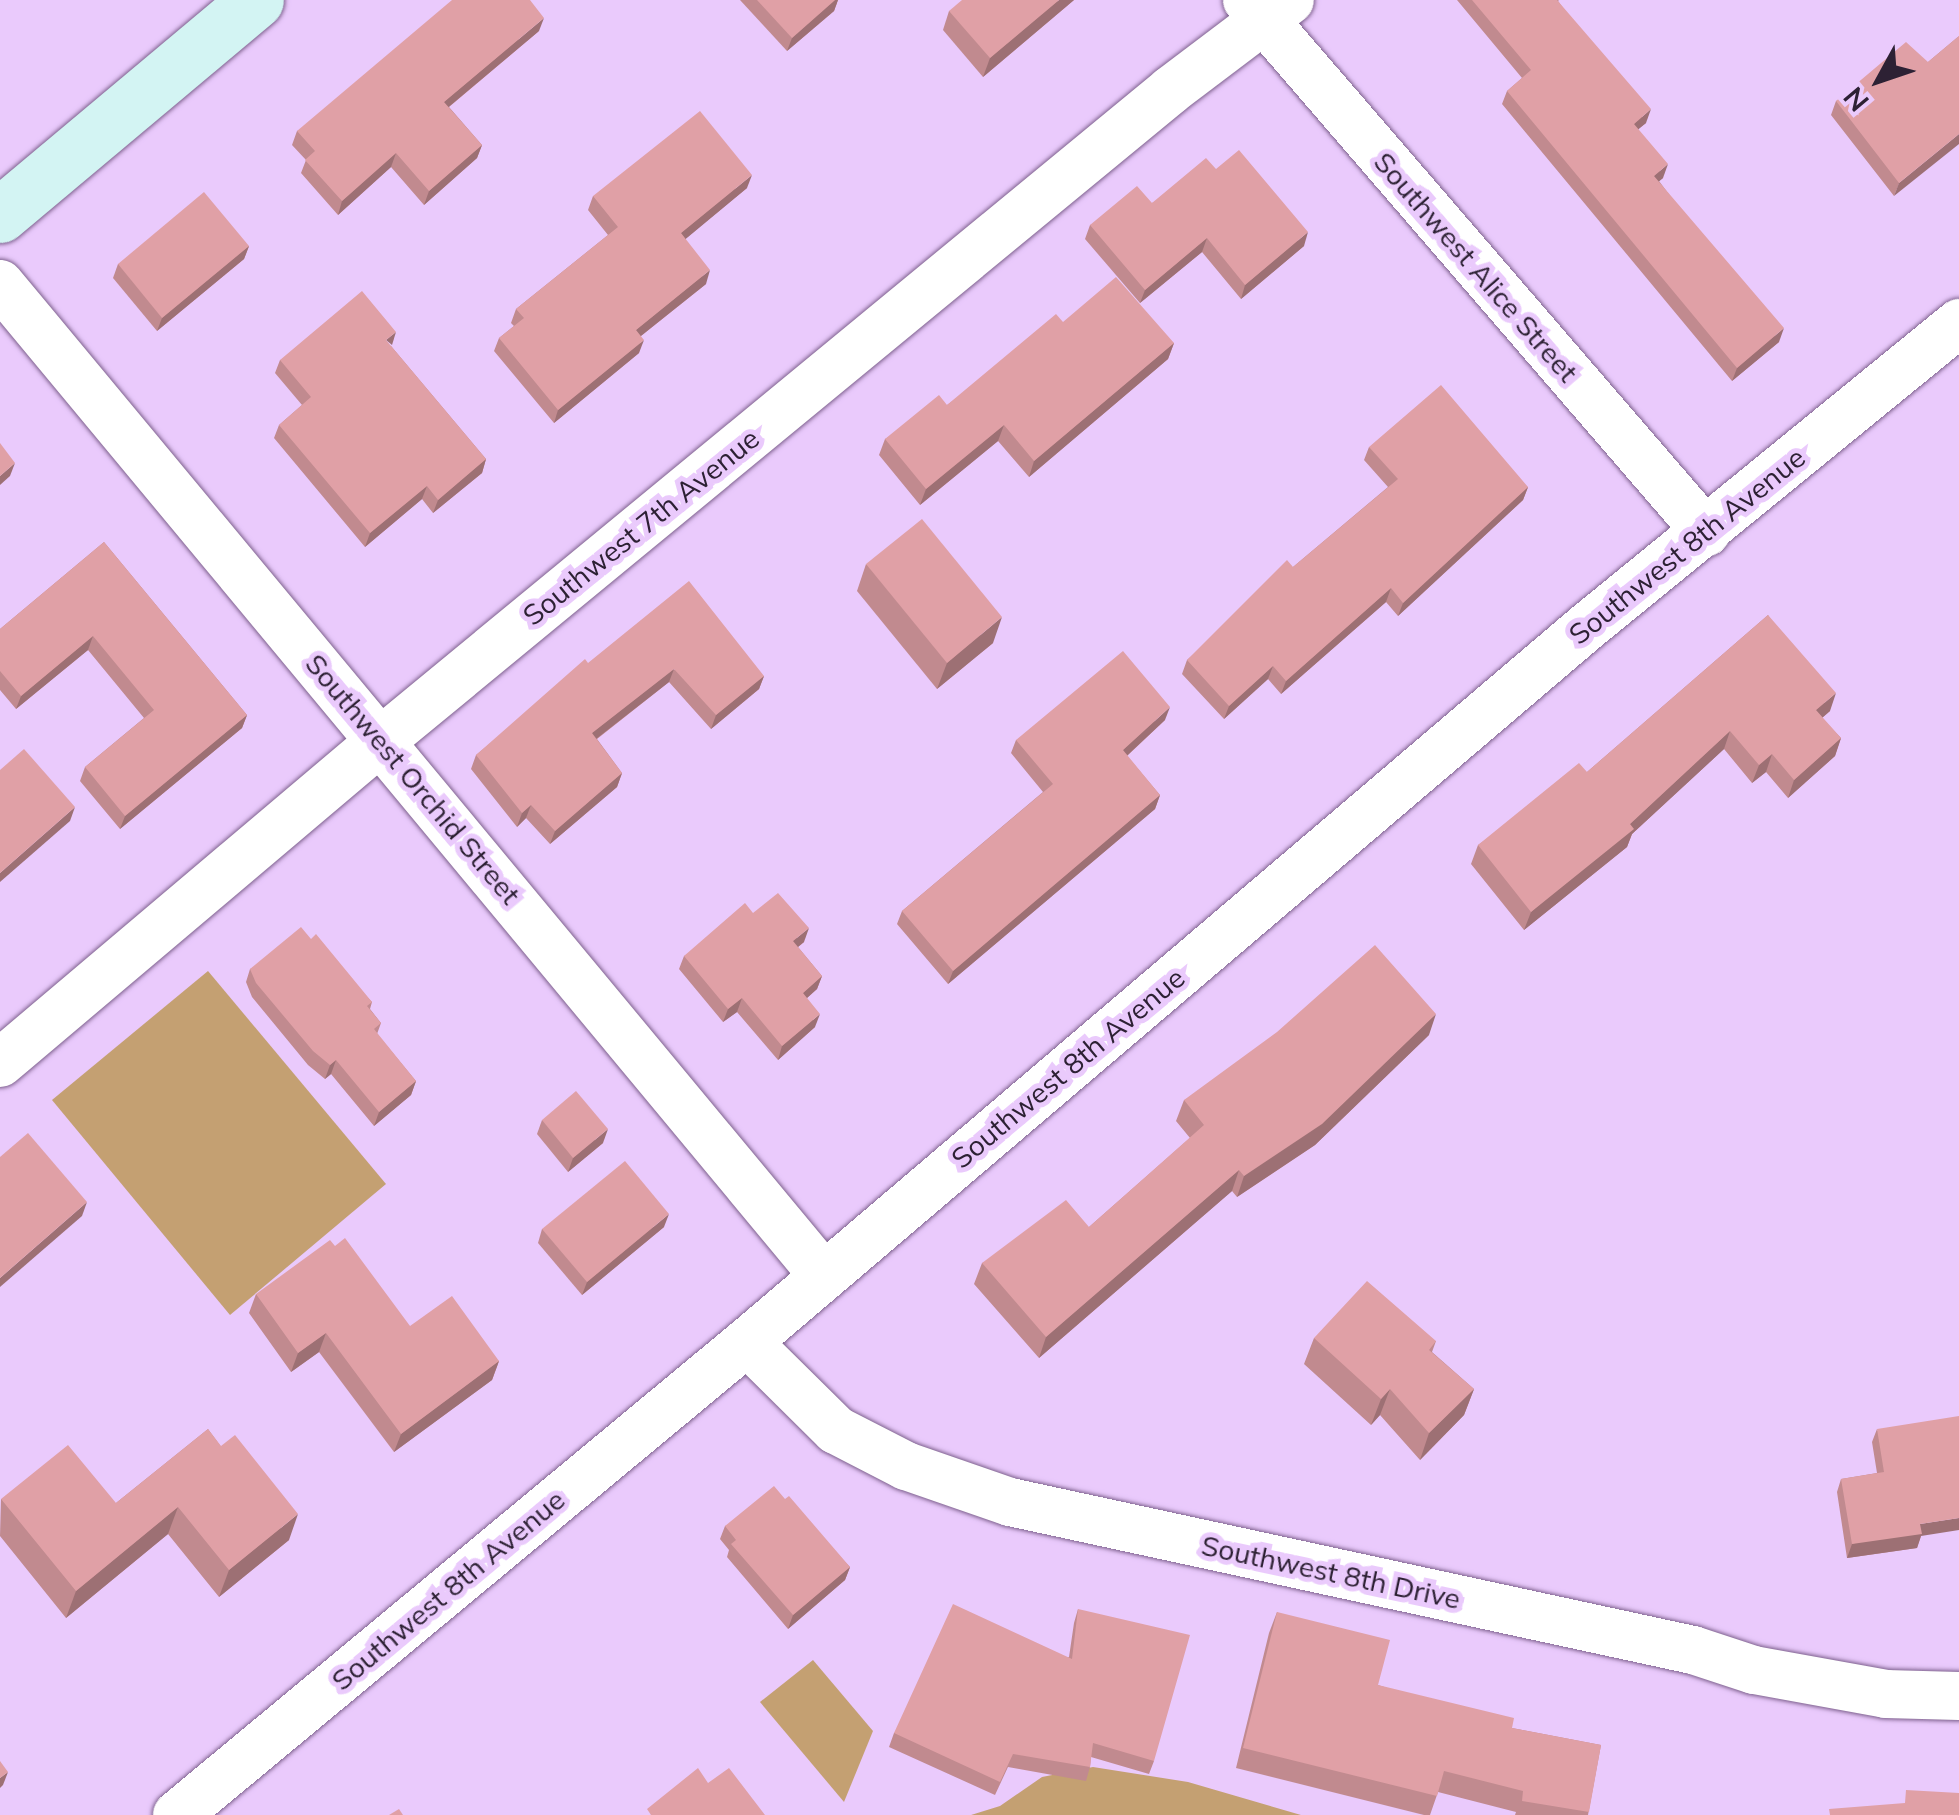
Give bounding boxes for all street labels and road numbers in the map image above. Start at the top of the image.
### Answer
street label: Southwest Alice Street [1367,145,1585,389]
street label: Southwest 7th Avenue [516,422,766,632]
street label: Southwest 8th Avenue [1562,441,1812,651]
street label: Southwest Orchid Street [299,647,527,911]
street label: Southwest 8th Avenue [945,961,1191,1175]
street label: Southwest 8th Avenue [325,1483,571,1697]
street label: Southwest 8th Drive [1198,1528,1464,1616]

